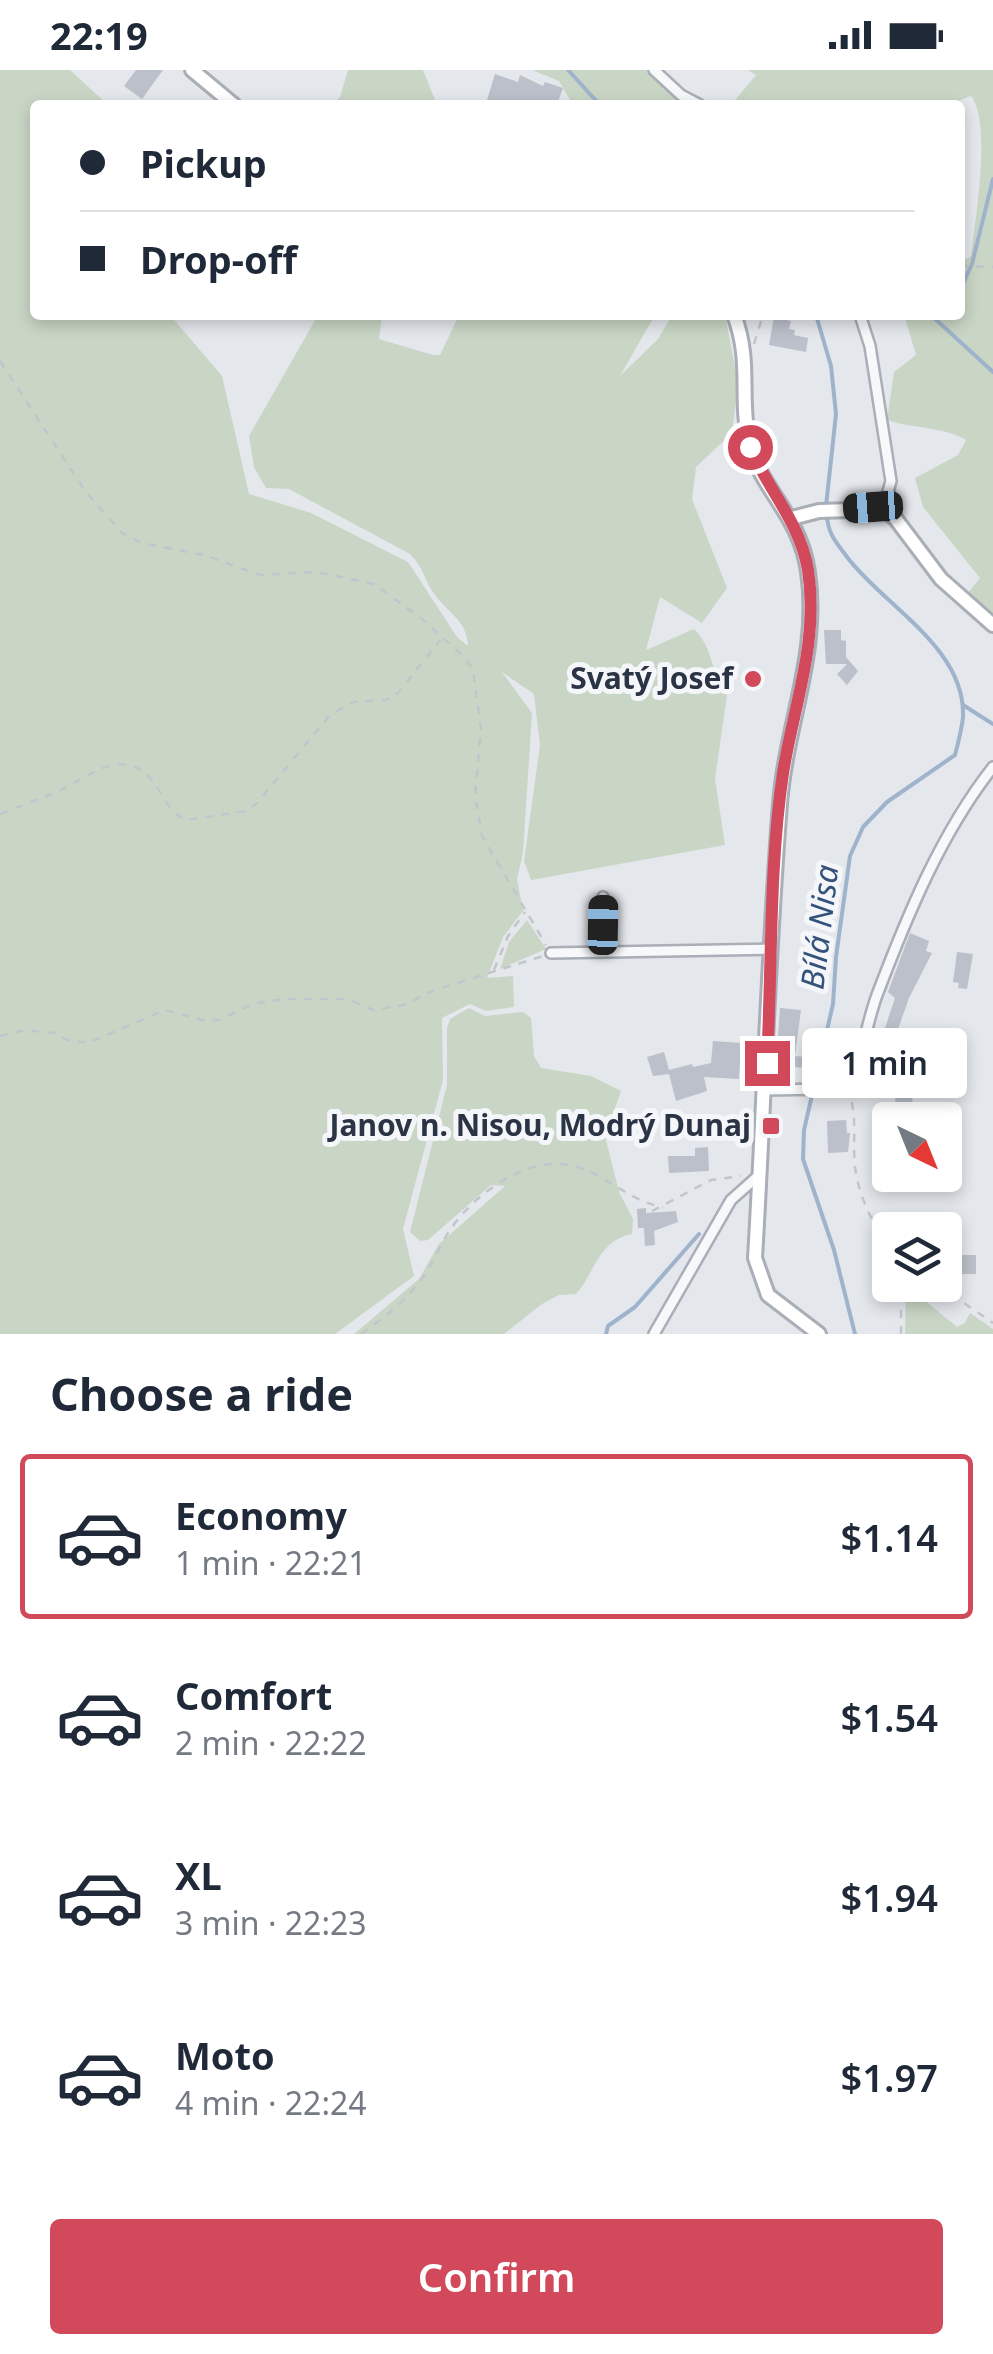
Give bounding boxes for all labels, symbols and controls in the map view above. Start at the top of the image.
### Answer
text: 22:19 [50,9,148,61]
text: Pickup [140,137,267,189]
text: Drop-off [140,233,297,285]
route start [728,425,773,470]
car [842,490,904,524]
place label: Svatý Josef [570,657,734,698]
marker: Svatý Josef [742,668,764,690]
water label: Bílá Nisa [790,862,847,992]
car [587,895,619,955]
callout: 1 min [802,1028,967,1098]
route end [745,1041,790,1086]
text: 1 min [841,1041,928,1084]
north arrow [872,1102,962,1192]
map controls [872,1102,962,1302]
place label: Janov n. Nisou, Modrý Dunaj [327,1104,751,1145]
marker: Janov n. Nisou, Modrý Dunaj [760,1115,782,1137]
button: layers [872,1212,962,1302]
text: Choose a ride [50,1363,353,1424]
text: Economy [175,1489,347,1541]
icon: car [55,1492,145,1582]
text: $1.14 [841,1511,938,1563]
text: 1 min · 22:21 [175,1541,367,1584]
text: Comfort [175,1669,332,1721]
icon: car [55,1672,145,1762]
text: $1.54 [841,1691,938,1743]
text: 2 min · 22:22 [175,1721,367,1764]
text: XL [175,1849,222,1901]
icon: car [55,1852,145,1942]
text: $1.94 [841,1871,938,1923]
text: 3 min · 22:23 [175,1901,367,1944]
text: Moto [175,2029,275,2081]
icon: car [55,2032,145,2122]
text: $1.97 [841,2051,938,2103]
text: 4 min · 22:24 [175,2081,367,2124]
button: Confirm [50,2219,943,2334]

